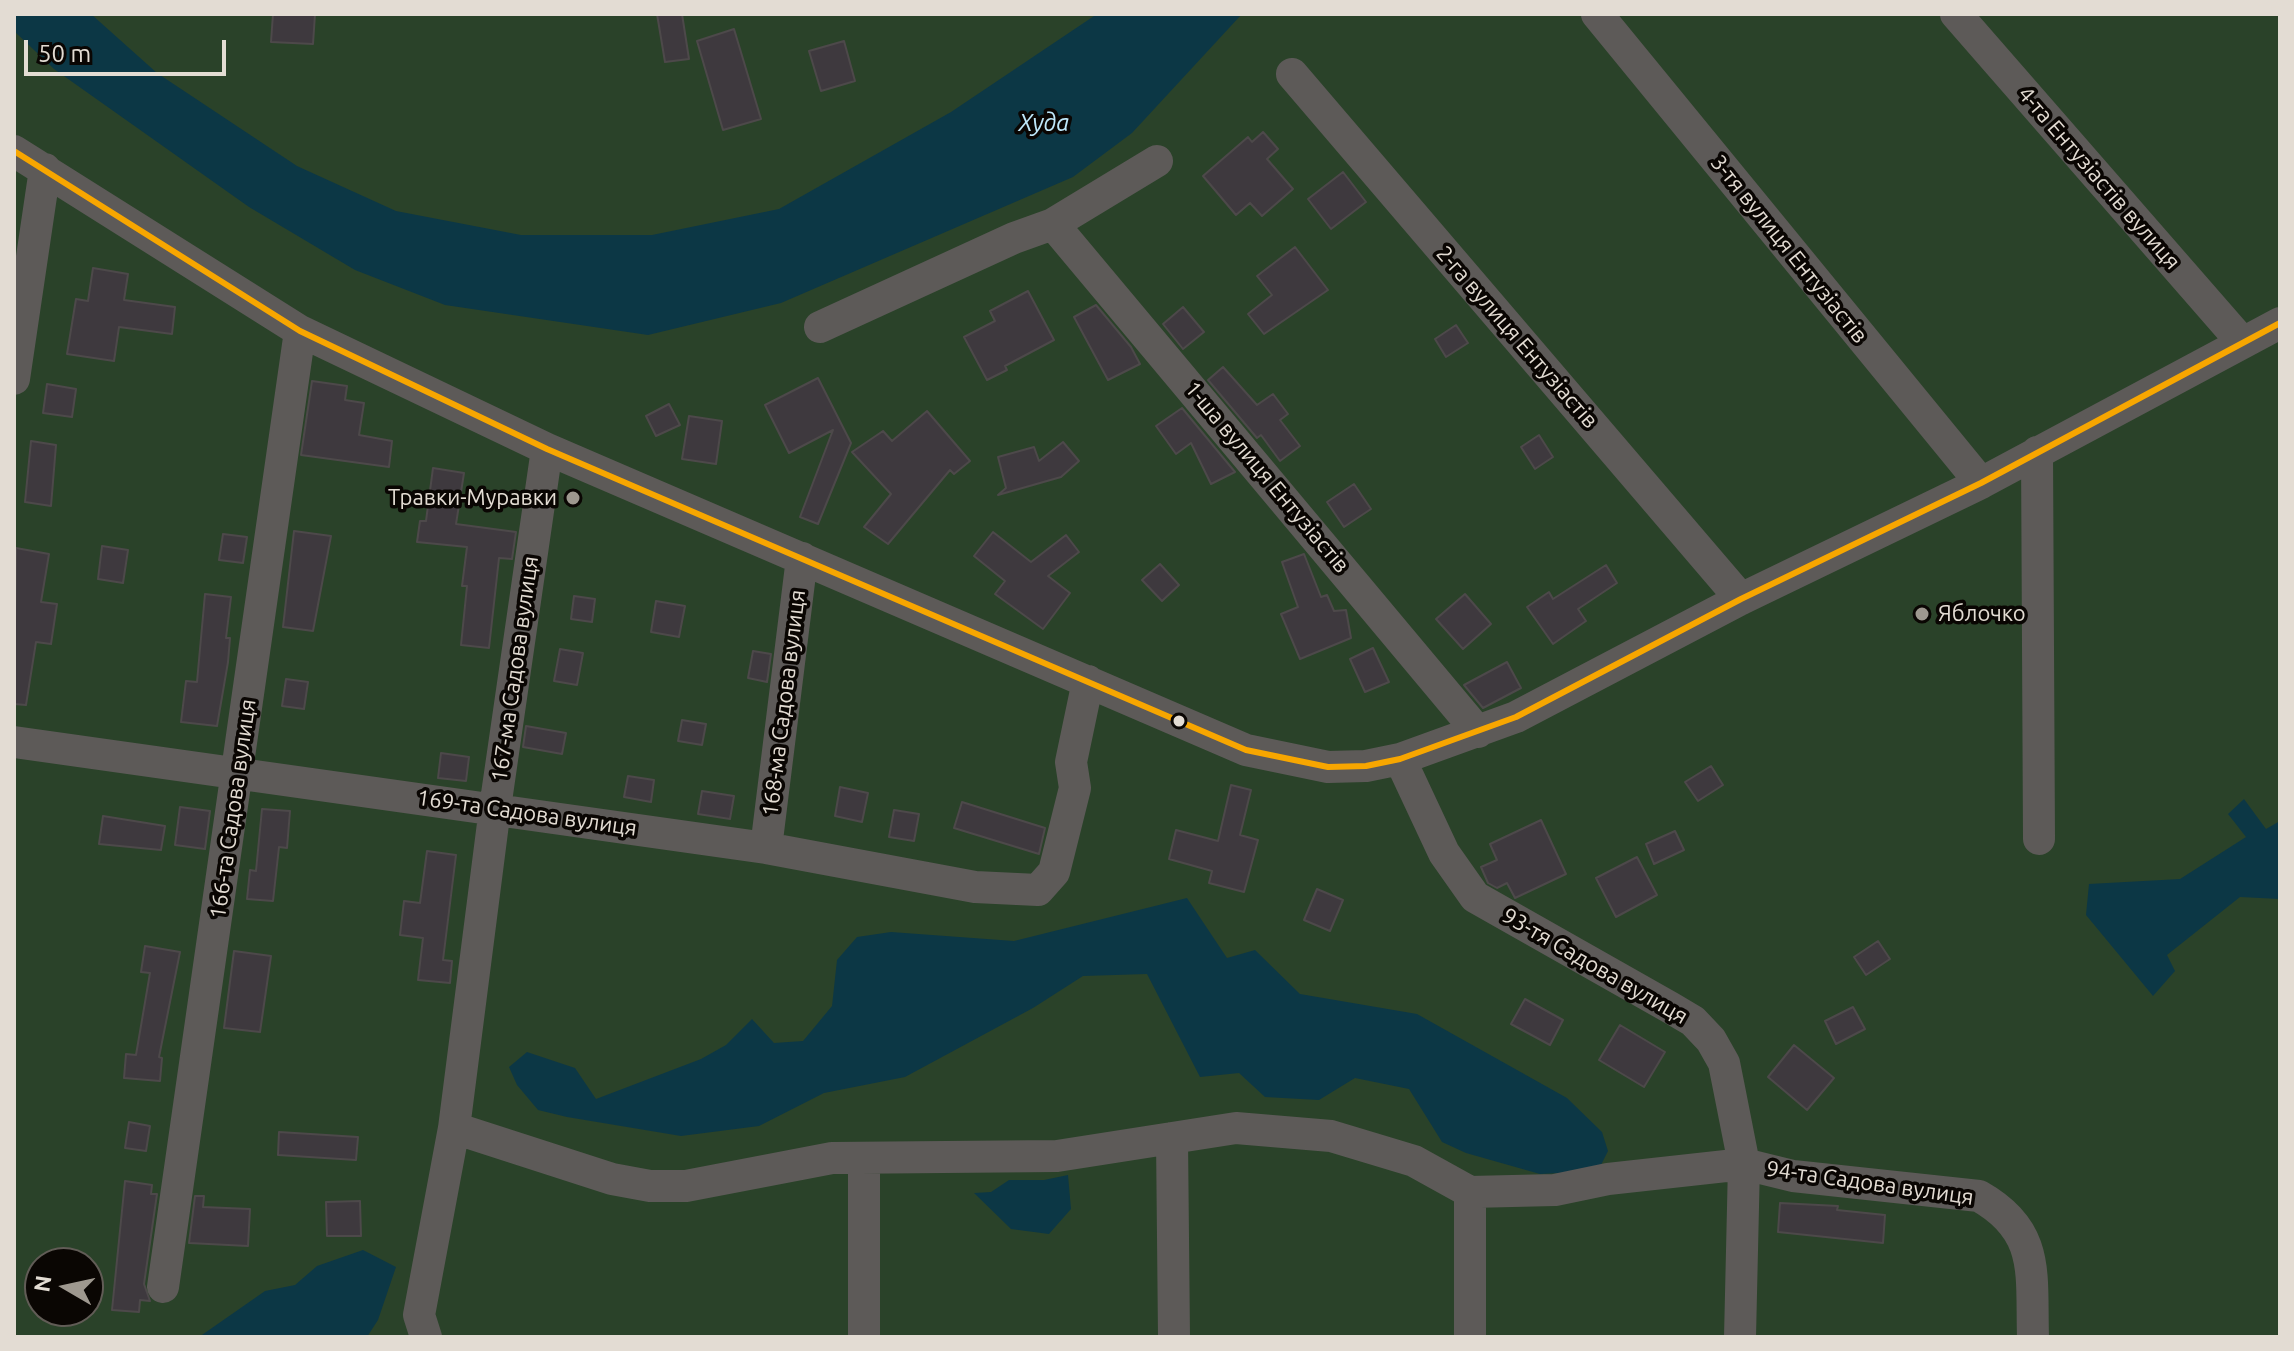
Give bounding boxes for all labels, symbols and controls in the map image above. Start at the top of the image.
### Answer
scale bar [28,24,230,74]
text: 50 m [38,40,91,67]
street label: 4-та Ентузіастів вулиця [2012,81,2186,275]
water label: Худа [1019,109,1069,137]
street label: 3-тя вулиця Ентузіастів [1705,150,1873,348]
street label: 2-га вулиця Ентузіастів [1431,240,1603,434]
street label: 1-ша вулиця Ентузіастів [1179,376,1355,578]
place label: Травки-Муравки [388,485,557,511]
marker: Травки-Муравки [564,489,582,507]
street label: 167-ма Садова вулиця [486,554,544,784]
street label: 168-ма Садова вулиця [757,588,811,818]
place label: Яблочко [1938,601,2026,627]
marker: Яблочко [1913,605,1931,623]
street label: 166-та Садова вулиця [205,697,261,921]
unlabelled marker [1171,713,1187,729]
street label: 169-та Садова вулиця [415,785,639,841]
street label: 93-тя Садова вулиця [1498,902,1692,1030]
street label: 94-та Садова вулиця [1765,1155,1975,1211]
north arrow [24,1247,104,1327]
text: N [28,1273,55,1294]

